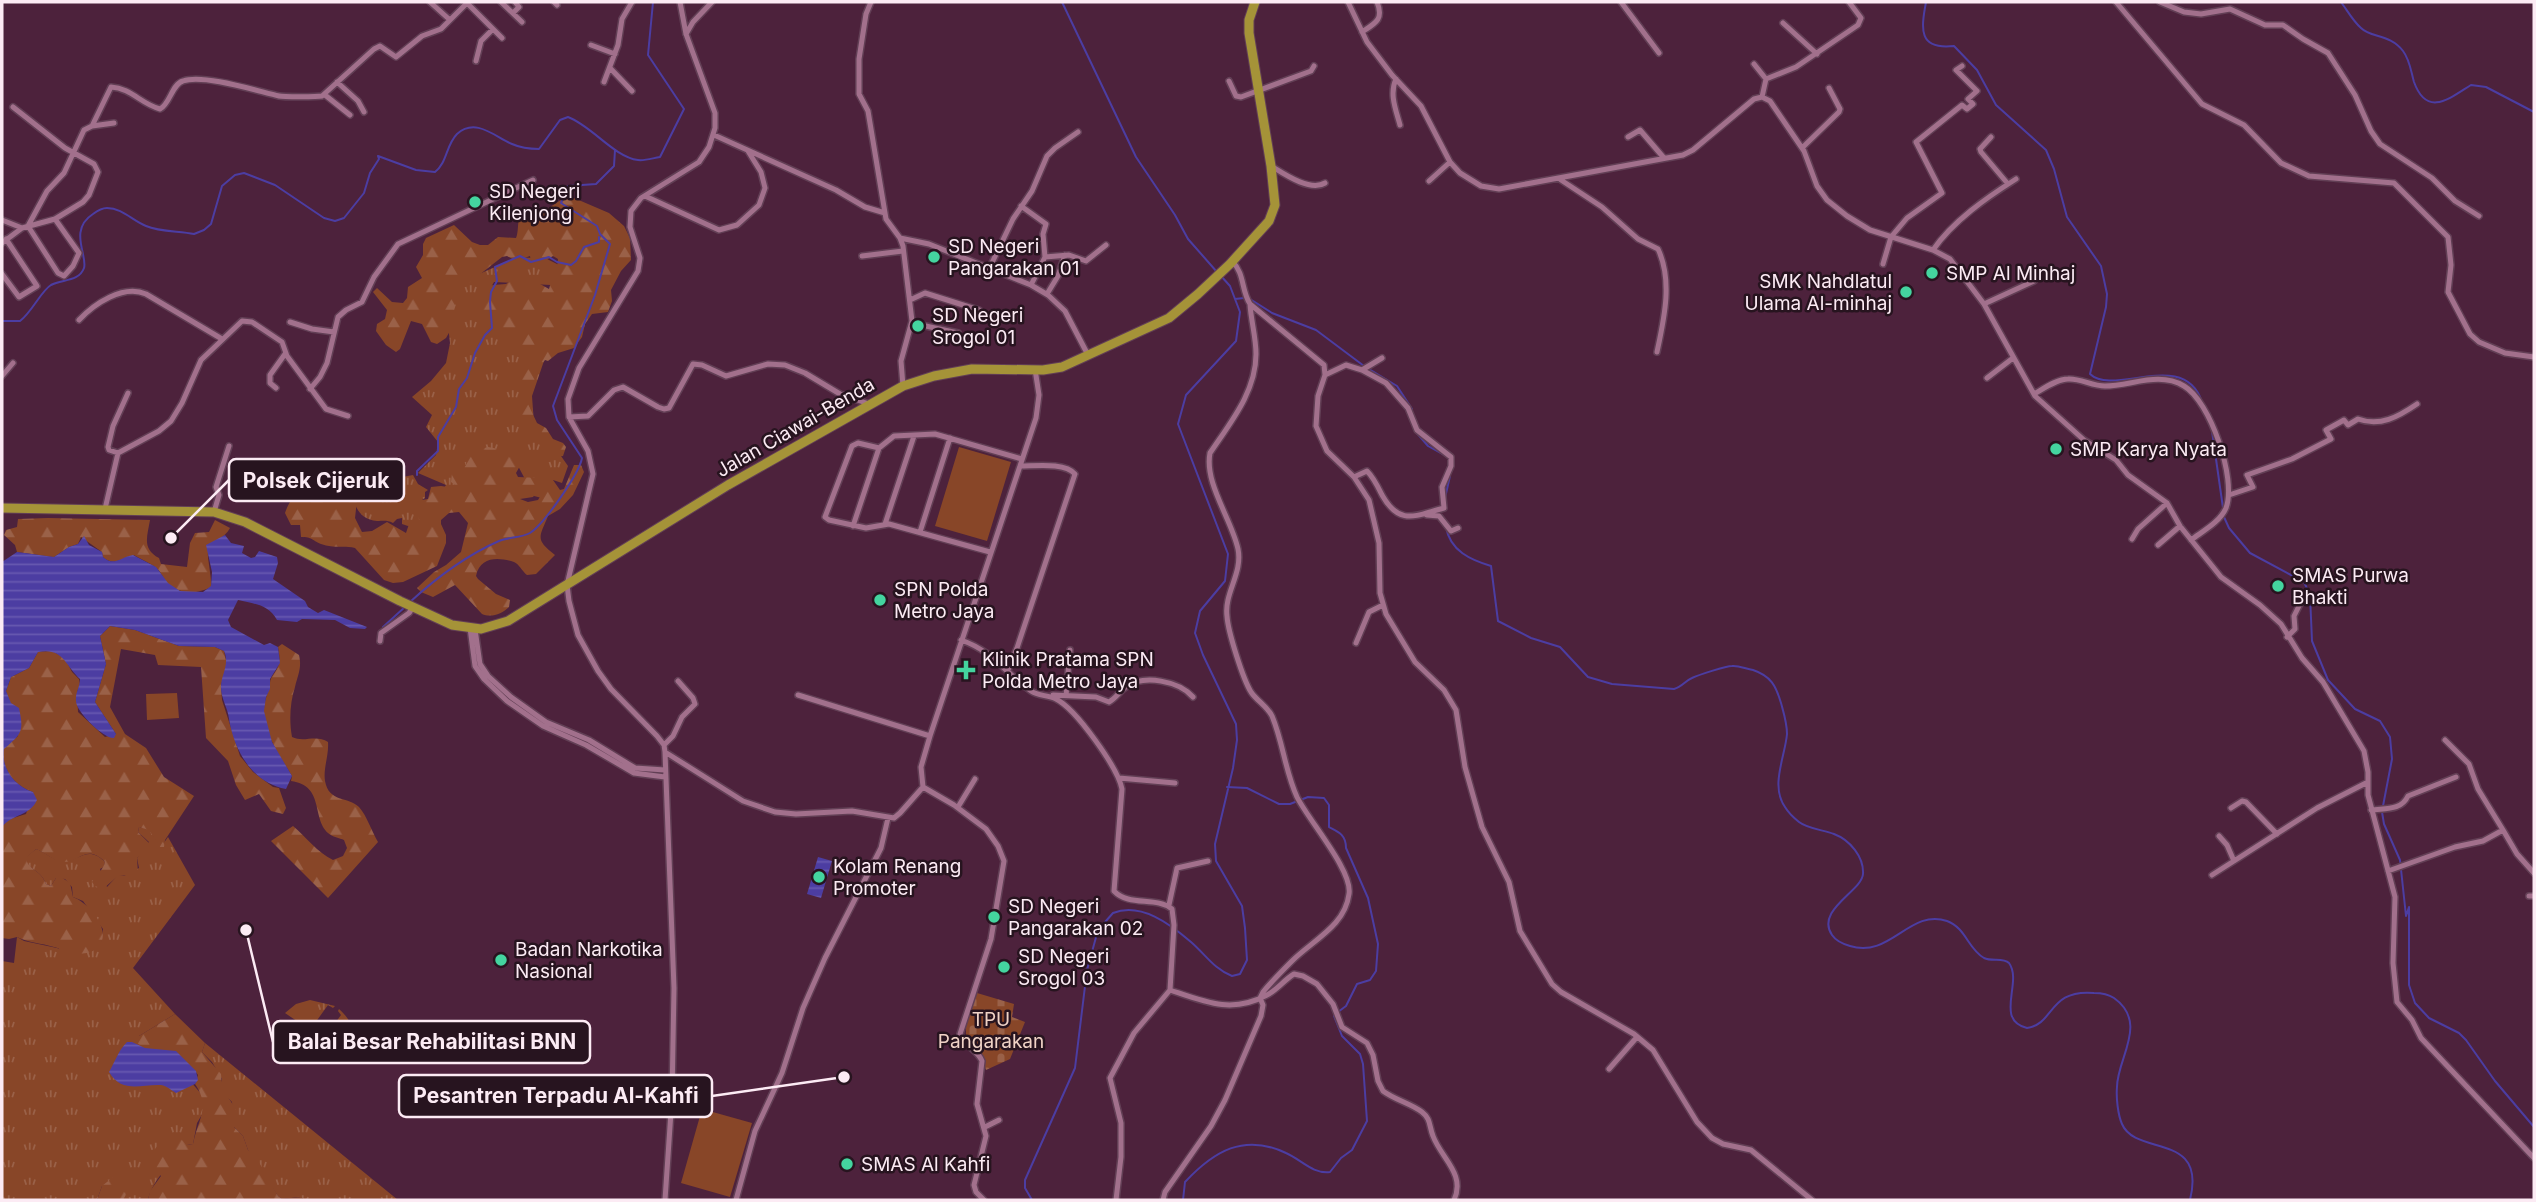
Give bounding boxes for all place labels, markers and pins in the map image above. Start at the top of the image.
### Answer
place label: SD Negeri Kilenjong [489,180,580,225]
marker: SD Negeri Kilenjong [467,194,483,210]
place label: SD Negeri Pangarakan 01 [948,235,1080,280]
marker: SD Negeri Pangarakan 01 [926,249,942,265]
place label: SMP Al Minhaj [1946,262,2075,285]
marker: SMP Al Minhaj [1924,265,1940,281]
place label: SMK Nahdlatul Ulama Al-minhaj [1745,270,1892,315]
marker: SMK Nahdlatul Ulama Al-minhaj [1898,284,1914,300]
place label: SD Negeri Srogol 01 [932,304,1023,349]
marker: SD Negeri Srogol 01 [910,318,926,334]
place label: SMP Karya Nyata [2070,438,2227,461]
marker: SMP Karya Nyata [2048,441,2064,457]
callout: Polsek Cijeruk [229,459,404,501]
place label: SMAS Purwa Bhakti [2292,564,2409,609]
place label: SPN Polda Metro Jaya [894,578,995,623]
marker: SMAS Purwa Bhakti [2270,578,2286,594]
marker: SPN Polda Metro Jaya [872,592,888,608]
place label: Klinik Pratama SPN Polda Metro Jaya [982,648,1154,693]
marker: Klinik Pratama SPN Polda Metro Jaya [956,660,976,680]
place label: Kolam Renang Promoter [833,855,961,900]
marker: Kolam Renang Promoter [811,869,827,885]
place label: SD Negeri Pangarakan 02 [1008,895,1143,940]
marker: SD Negeri Pangarakan 02 [986,909,1002,925]
place label: Badan Narkotika Nasional [515,938,663,983]
place label: SD Negeri Srogol 03 [1018,945,1109,990]
marker: Badan Narkotika Nasional [493,952,509,968]
marker: SD Negeri Srogol 03 [996,959,1012,975]
callout: Balai Besar Rehabilitasi BNN [273,1021,590,1063]
callout: Pesantren Terpadu Al-Kahfi [399,1075,712,1117]
place label: SMAS Al Kahfi [861,1153,990,1176]
marker: SMAS Al Kahfi [839,1156,855,1172]

